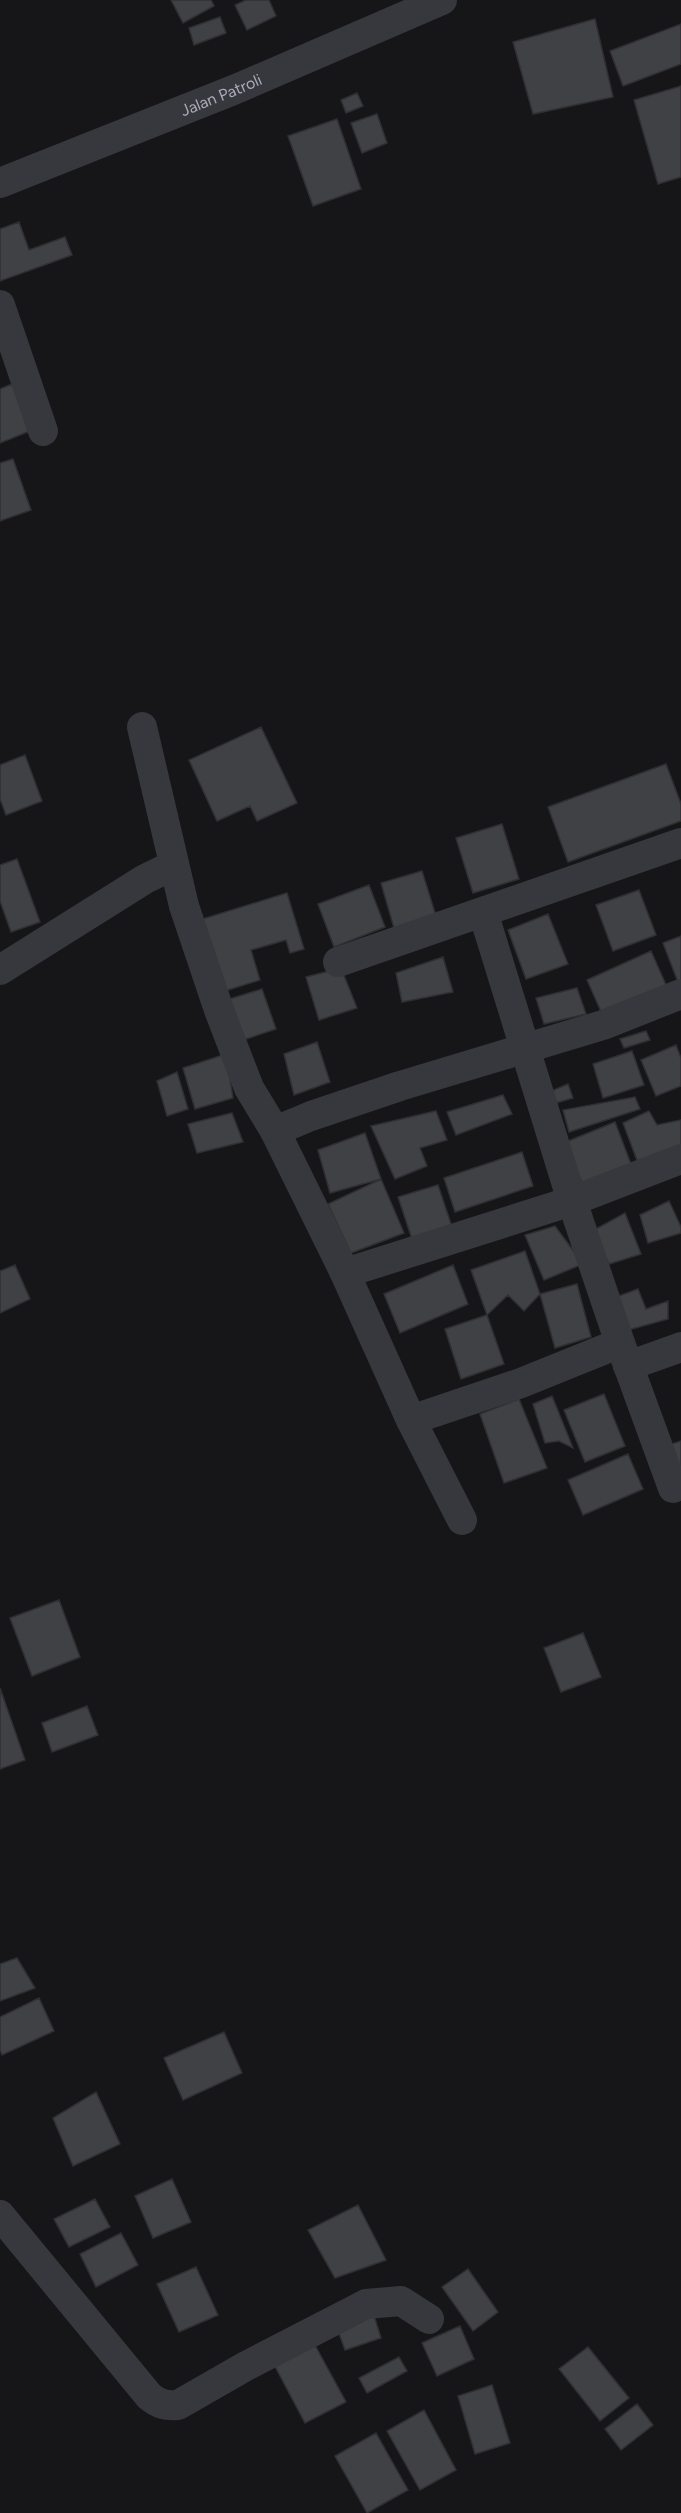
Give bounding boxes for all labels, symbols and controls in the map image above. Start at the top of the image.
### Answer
street label: Jalan Patroli [177,70,265,120]

